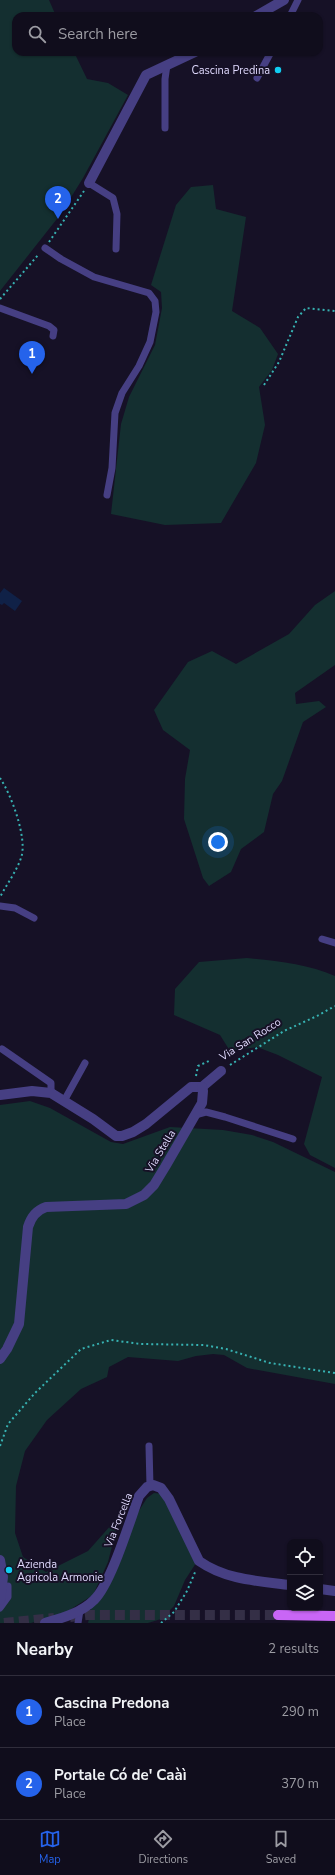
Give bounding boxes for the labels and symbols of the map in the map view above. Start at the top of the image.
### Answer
place label: Cascina Predina [191,63,270,78]
marker: Cascina Predina [273,65,283,75]
pin: 2 [45,186,71,219]
pin: 1 [19,341,45,374]
your location [208,832,228,852]
street label: Via San Rocco [216,1015,284,1065]
street label: Via Stella [141,1127,179,1176]
street label: Via Forcella [100,1490,136,1551]
place label: Azienda Agricola Armonie [17,1557,103,1585]
marker: Azienda Agricola Armonie [4,1565,14,1575]

